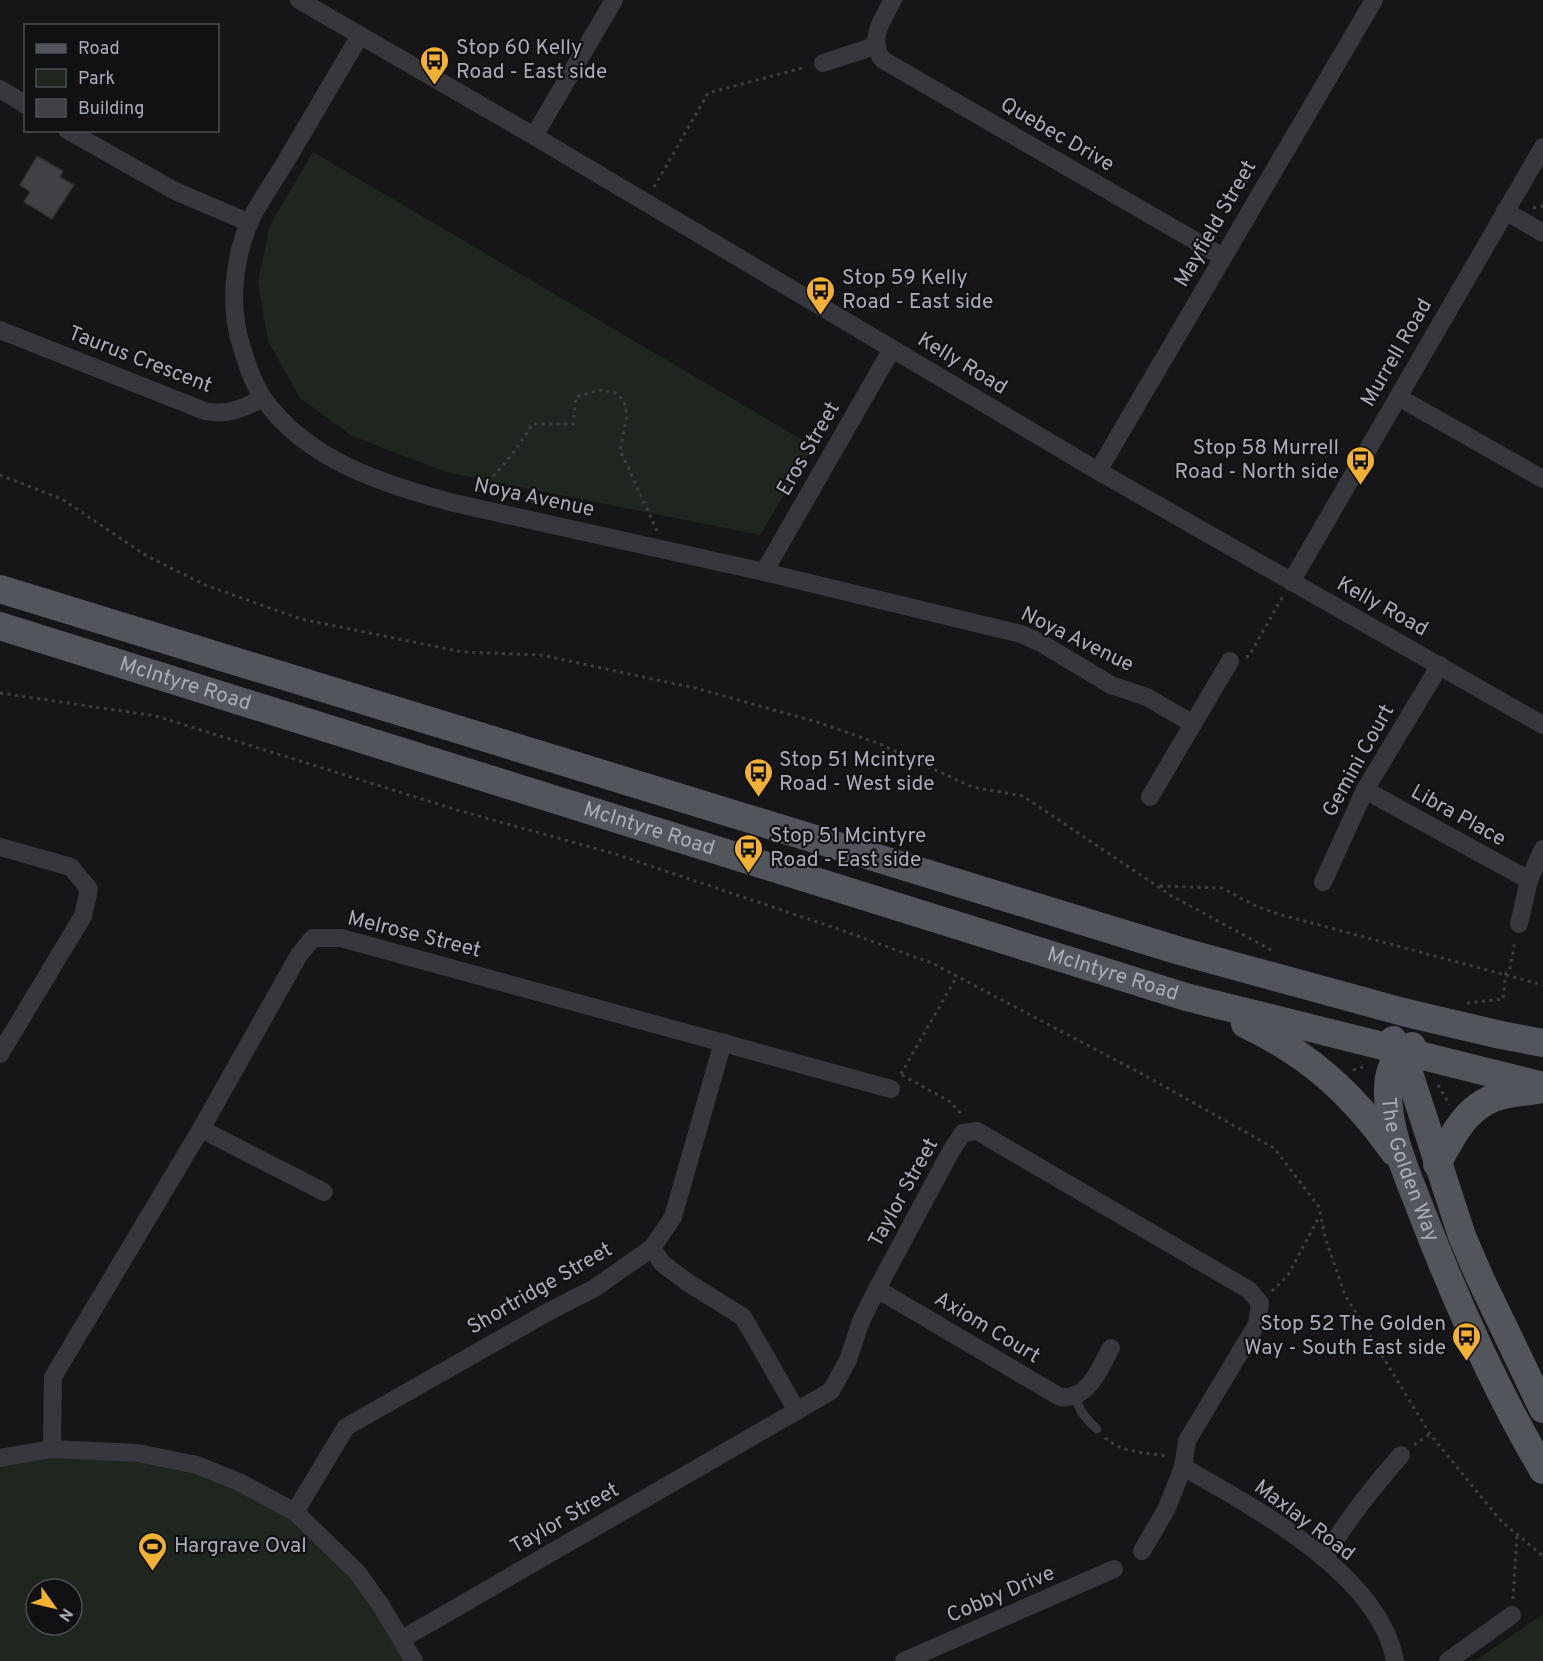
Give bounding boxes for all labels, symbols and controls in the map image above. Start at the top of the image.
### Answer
legend [24,24,219,132]
place label: Stop 60 Kelly Road - East side [456,35,607,86]
text: Road [78,38,120,61]
bus stop icon: Stop 60 Kelly Road - East side [419,44,451,86]
text: Park [78,68,115,91]
street label: Quebec Drive [995,91,1119,179]
text: Building [78,98,144,121]
street label: Mayfield Street [1169,156,1263,292]
place label: Stop 59 Kelly Road - East side [842,265,993,316]
bus stop icon: Stop 59 Kelly Road - East side [805,274,837,316]
street label: Murrell Road [1355,294,1439,412]
street label: Taurus Crescent [64,320,216,400]
street label: Kelly Road [912,327,1012,401]
street label: Eros Street [771,397,847,501]
place label: Stop 58 Murrell Road - North side [1175,435,1339,486]
bus stop icon: Stop 58 Murrell Road - North side [1344,444,1376,486]
street label: Noya Avenue [471,472,597,524]
street label: Kelly Road [1332,571,1432,643]
street label: Noya Avenue [1016,601,1138,679]
street label: McIntyre Road [116,651,254,717]
street label: Gemini Court [1317,700,1401,822]
place label: Stop 51 Mcintyre Road - West side [779,747,935,798]
bus stop icon: Stop 51 Mcintyre Road - West side [742,756,774,798]
street label: Libra Place [1406,779,1510,853]
street label: McIntyre Road [580,796,718,862]
place label: Stop 51 Mcintyre Road - East side [770,823,926,874]
bus stop icon: Stop 51 Mcintyre Road - East side [733,832,765,874]
street label: Melrose Street [344,905,484,965]
street label: McIntyre Road [1044,941,1182,1007]
street label: The Golden Way [1374,1096,1445,1246]
street label: Taylor Street [863,1134,945,1252]
street label: Shortridge Street [463,1237,617,1341]
street label: Axiom Court [929,1286,1045,1370]
place label: Stop 52 The Golden Way - South East side [1244,1311,1446,1362]
bus stop icon: Stop 52 The Golden Way - South East side [1451,1320,1483,1362]
street label: Maxlay Road [1248,1474,1360,1568]
street label: Taylor Street [506,1477,624,1561]
sports icon: Hargrave Oval [137,1530,169,1572]
place label: Hargrave Oval [174,1533,307,1560]
street label: Cobby Drive [943,1560,1059,1630]
north arrow [24,1577,84,1637]
text: N [53,1604,76,1625]

